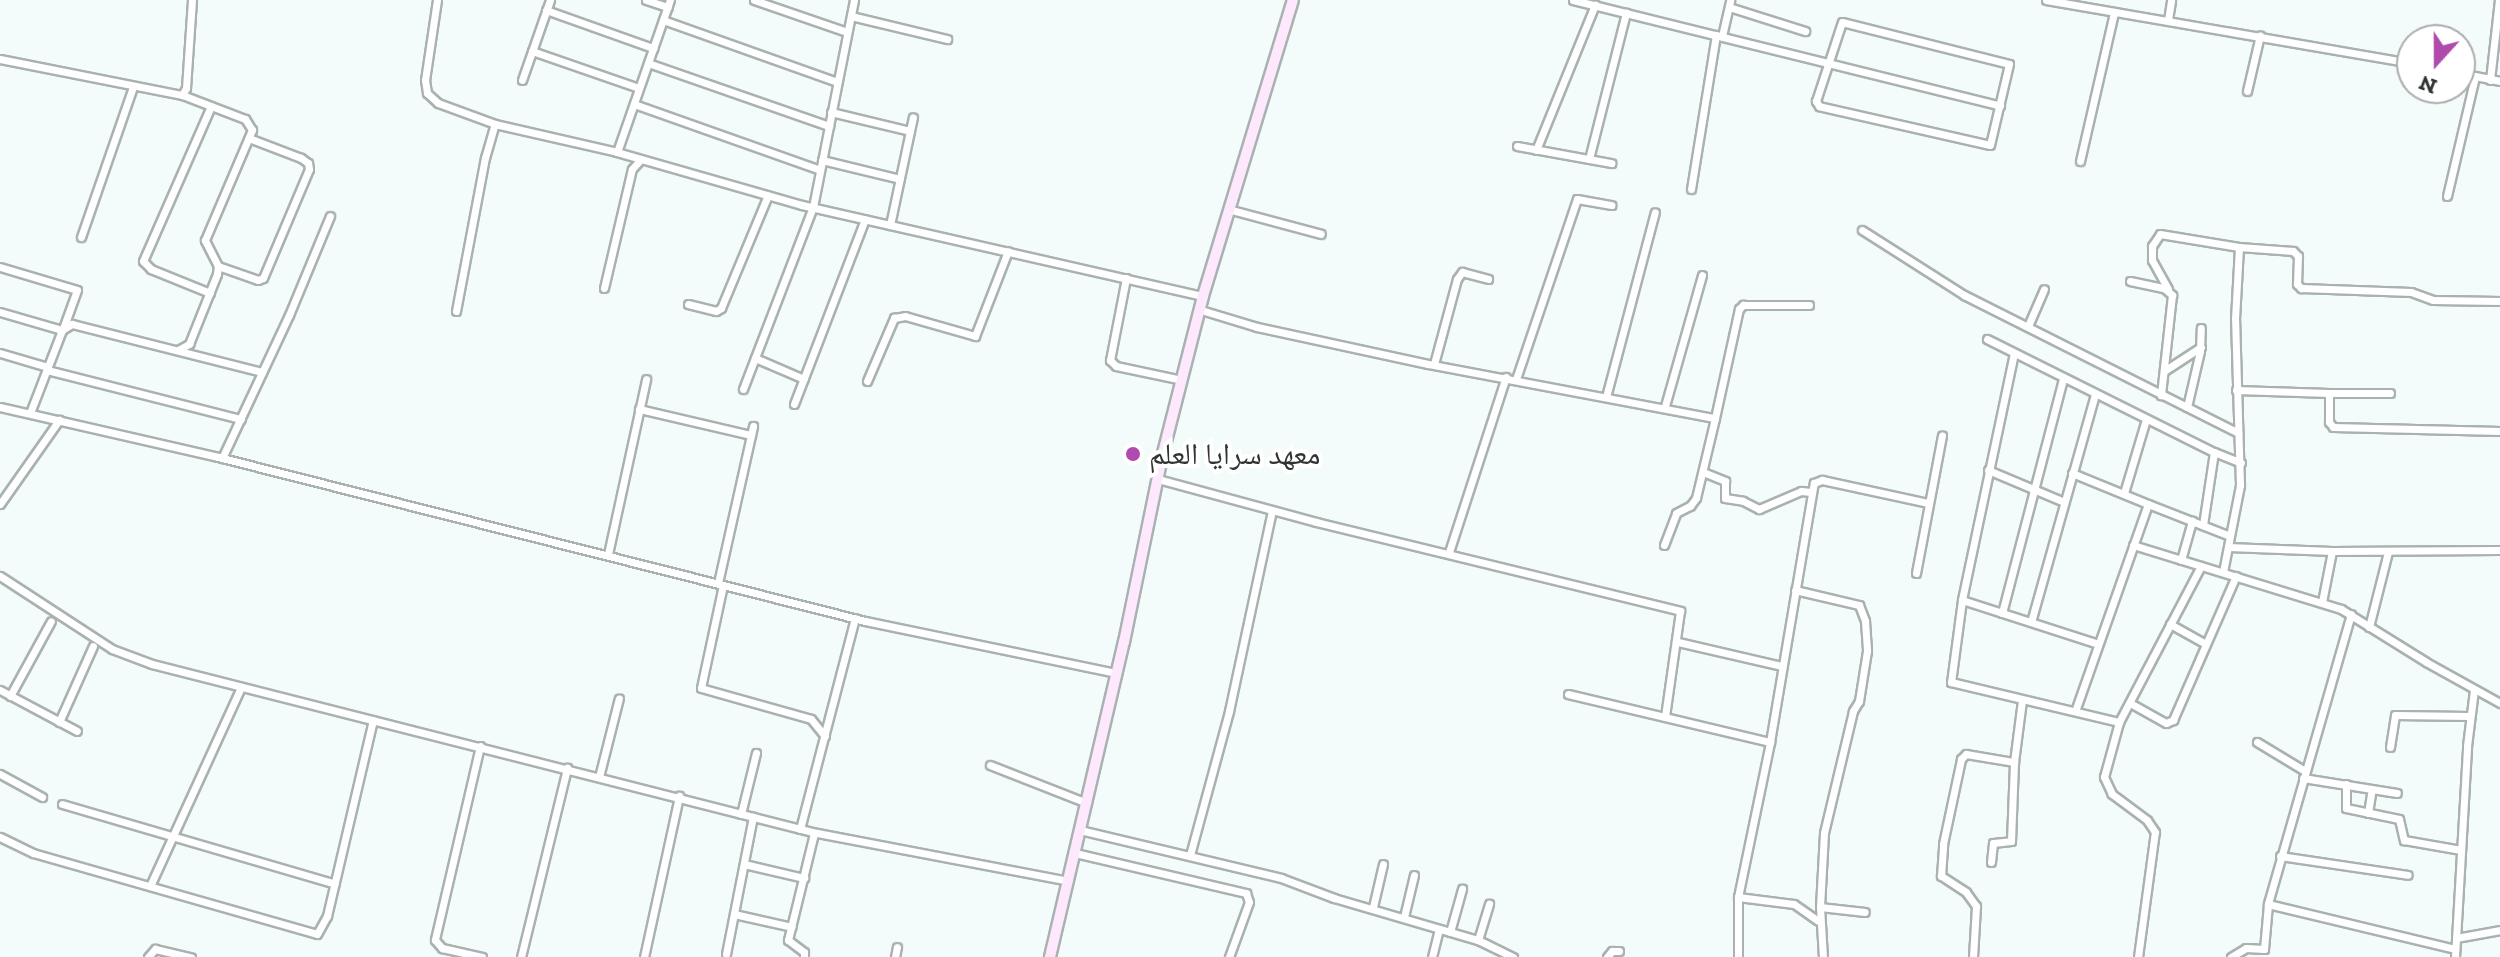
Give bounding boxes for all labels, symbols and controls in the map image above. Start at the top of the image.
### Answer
north arrow [2396,24,2476,104]
text: N [2415,69,2441,101]
place label: معهد سرايا العلم [1149,436,1320,472]
marker: معهد سرايا العلم [1124,445,1142,463]

